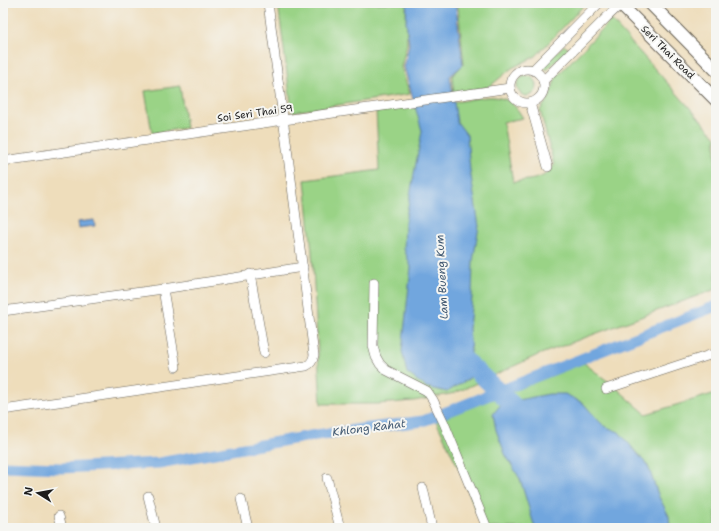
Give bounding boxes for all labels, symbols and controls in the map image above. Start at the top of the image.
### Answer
street label: Seri Thai Road [638,22,698,82]
street label: Soi Seri Thai 59 [216,101,294,125]
water label: Lam Bueng Kum [432,234,452,320]
water label: Khlong Rahat [332,416,407,440]
north arrow [18,473,58,513]
text: N [20,485,37,497]

